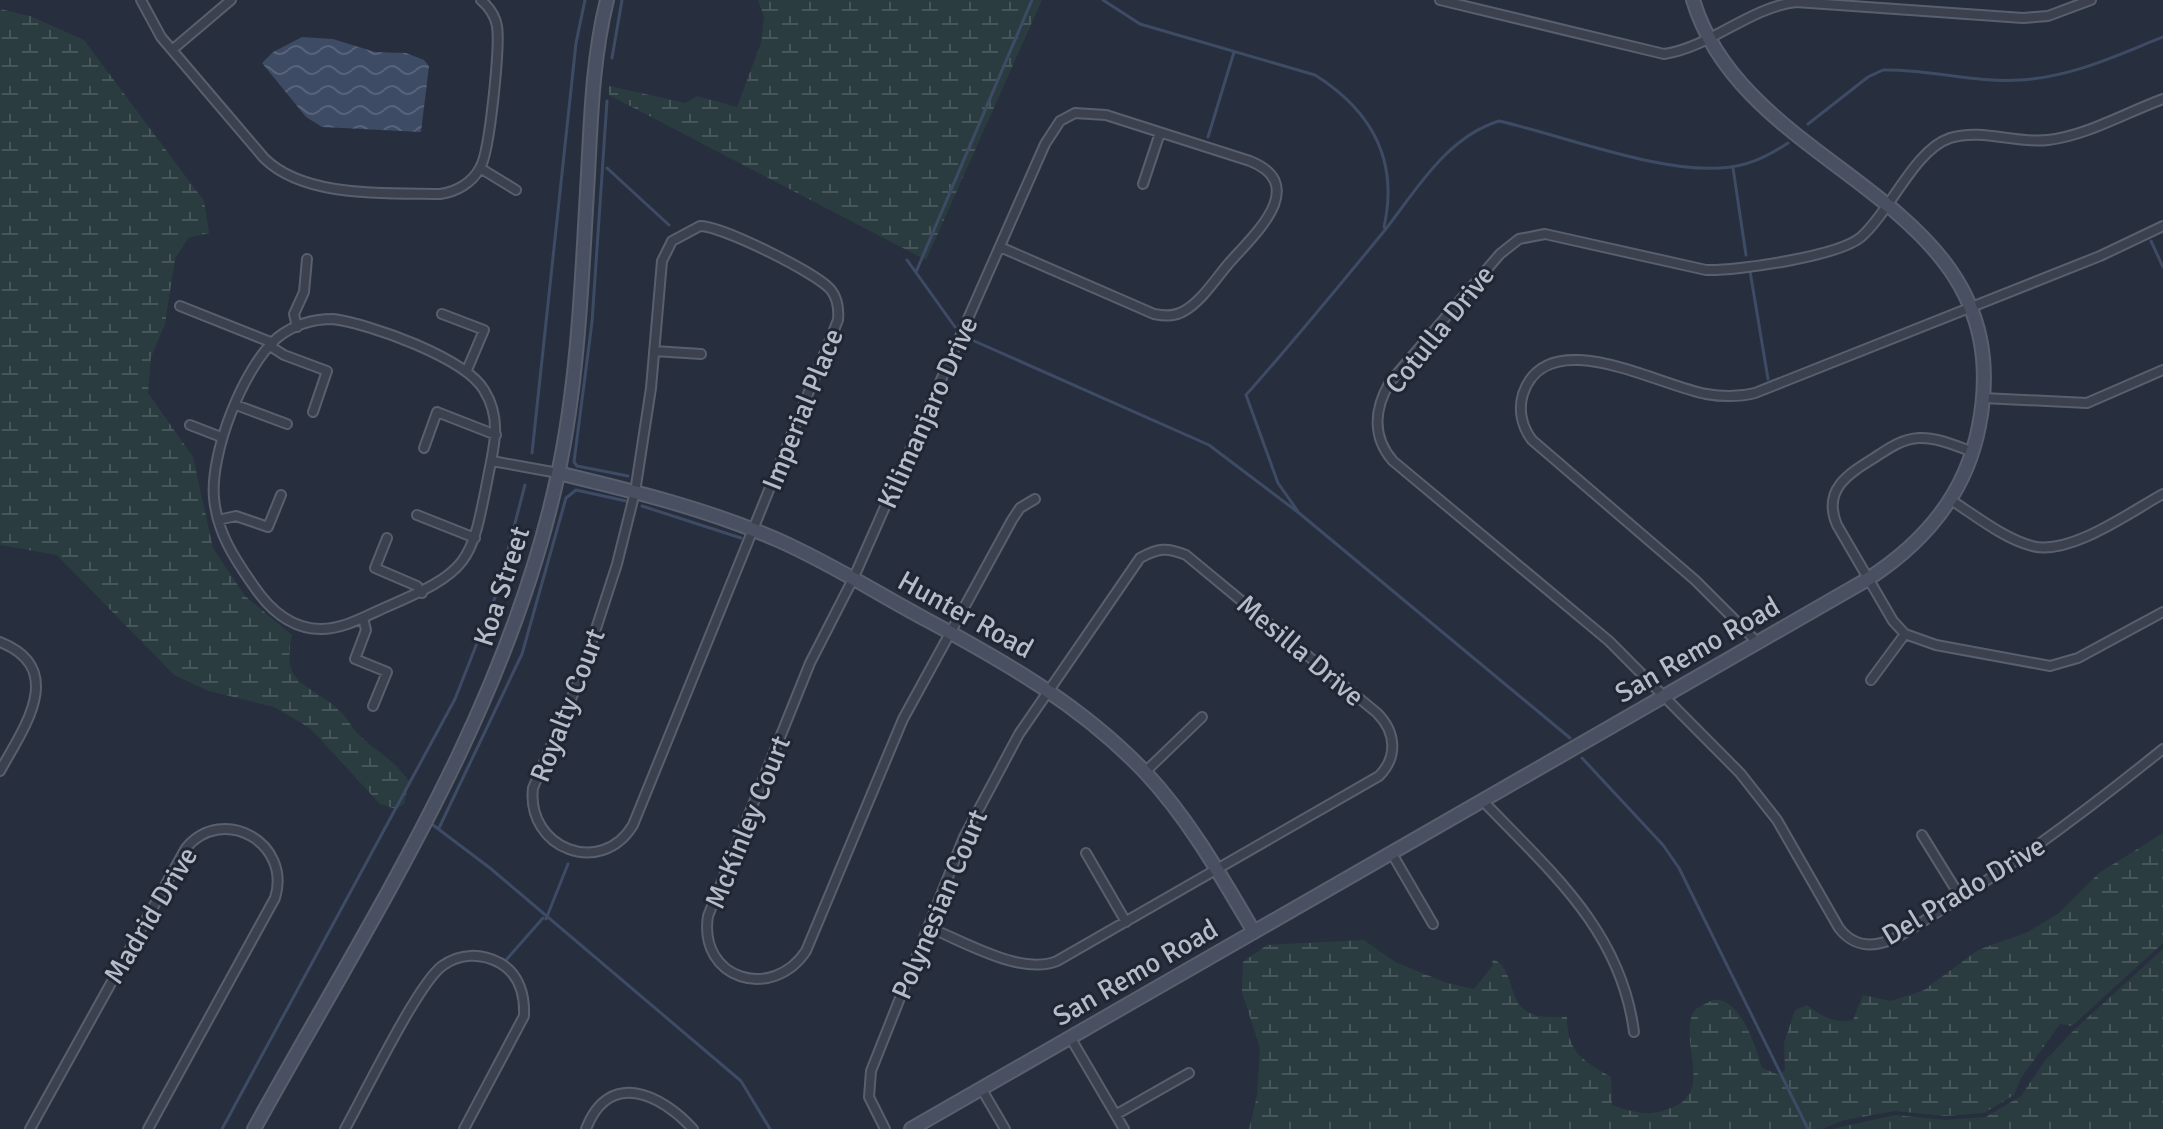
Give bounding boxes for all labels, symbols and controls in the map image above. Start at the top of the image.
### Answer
street label: Cotulla Drive [1378,259,1502,401]
street label: Kilimanjaro Drive [870,311,986,514]
street label: Imperial Place [755,323,851,495]
street label: Koa Street [467,522,537,651]
street label: Hunter Road [892,564,1039,666]
street label: Mesilla Drive [1230,588,1371,714]
street label: San Remo Road [1609,589,1786,711]
street label: Royalty Court [523,624,613,787]
street label: McKinley Court [698,731,798,914]
street label: Polynesian Court [885,804,995,1004]
street label: Del Prado Drive [1876,829,2051,953]
street label: Madrid Drive [97,841,205,990]
street label: San Remo Road [1047,912,1224,1034]

